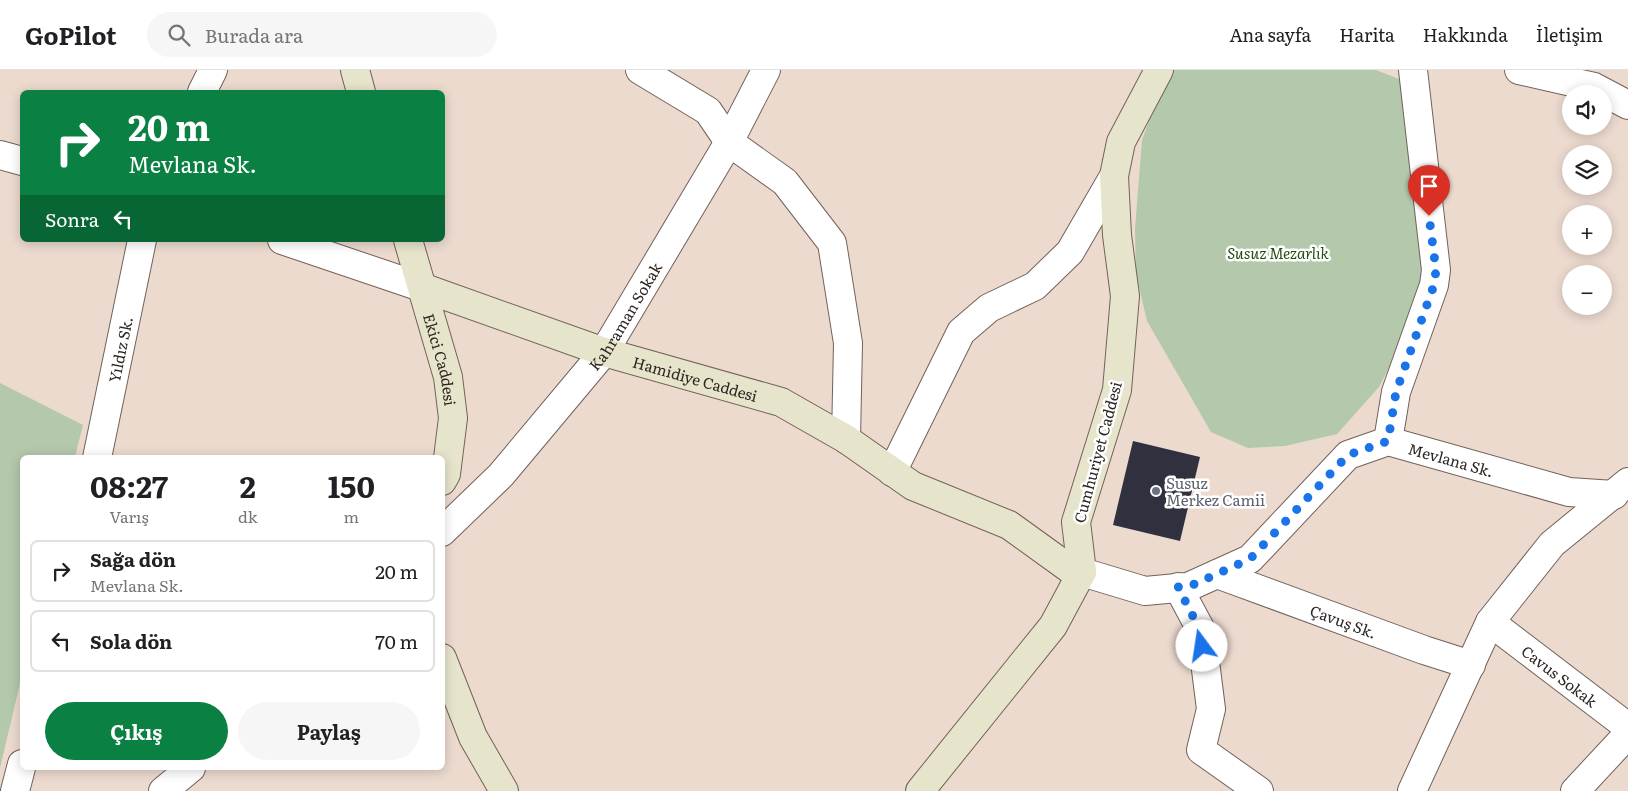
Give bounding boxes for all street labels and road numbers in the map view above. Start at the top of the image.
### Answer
street label: Kahraman Sokak [582,257,667,375]
street label: Ekici Caddesi [418,310,463,407]
street label: Yıldız Sk. [101,314,137,384]
street label: Hamidiye Caddesi [630,349,760,406]
street label: Cumhuriyet Caddesi [1067,379,1127,525]
street label: Mevlana Sk. [1406,436,1497,482]
street label: Çavuş Sk. [1307,598,1380,643]
street label: Cavus Sokak [1517,639,1603,712]

